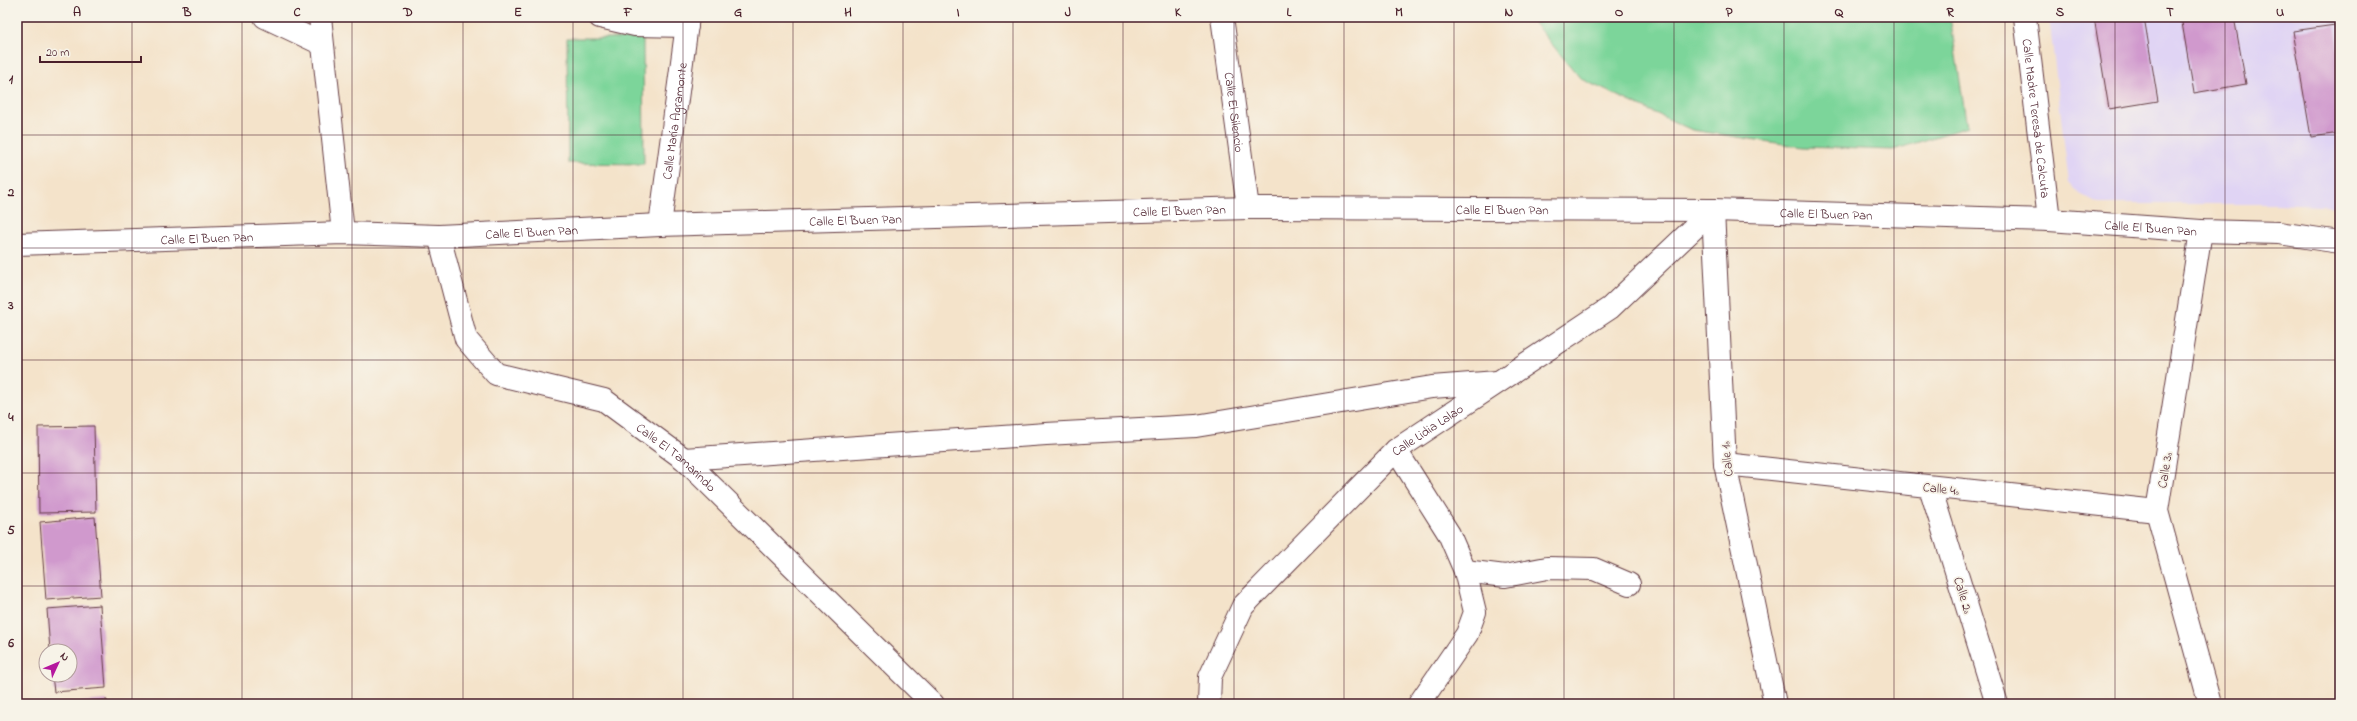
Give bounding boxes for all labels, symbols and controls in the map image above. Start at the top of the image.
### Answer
text: A [73,3,81,22]
text: B [182,3,192,22]
text: C [293,3,301,22]
text: D [402,3,413,22]
text: E [514,3,522,22]
text: F [623,3,633,22]
text: G [734,3,742,22]
text: H [844,3,852,22]
text: I [956,3,960,22]
text: J [1065,3,1071,22]
text: K [1175,3,1182,22]
text: L [1287,3,1293,22]
text: M [1395,3,1403,22]
text: N [1505,3,1514,22]
text: O [1615,3,1624,22]
text: P [1726,3,1733,22]
text: Q [1835,3,1844,22]
text: R [1945,3,1954,22]
text: S [2056,3,2065,22]
text: T [2166,3,2174,22]
text: U [2276,3,2284,22]
scale bar [40,38,141,64]
street label: Calle Madre Teresa de Calcuta [2017,38,2054,199]
text: 20 m [46,44,69,62]
street label: Calle María Agramonte [658,61,693,181]
text: 1 [9,70,14,89]
street label: Calle El Silencio [1219,71,1248,154]
text: 2 [7,183,15,202]
street label: Calle El Buen Pan [1133,201,1226,222]
street label: Calle El Buen Pan [1456,201,1549,220]
street label: Calle El Buen Pan [1779,204,1873,226]
street label: Calle El Buen Pan [809,210,902,232]
street label: Calle El Buen Pan [2104,216,2198,242]
street label: Calle El Buen Pan [485,221,579,245]
street label: Calle El Buen Pan [160,228,254,250]
text: 3 [7,296,14,315]
street label: Calle Lidia Lalao [1387,400,1468,461]
text: 4 [7,408,14,427]
street label: Calle El Tamarindo [632,419,720,497]
street label: Calle 1ª [1716,440,1739,477]
street label: Calle 3ª [2153,450,2178,490]
street label: Calle 4ª [1922,478,1961,501]
text: 5 [7,521,15,540]
street label: Calle 2ª [1948,575,1977,617]
text: 6 [7,634,14,653]
north arrow [38,643,78,683]
text: N [56,649,73,665]

